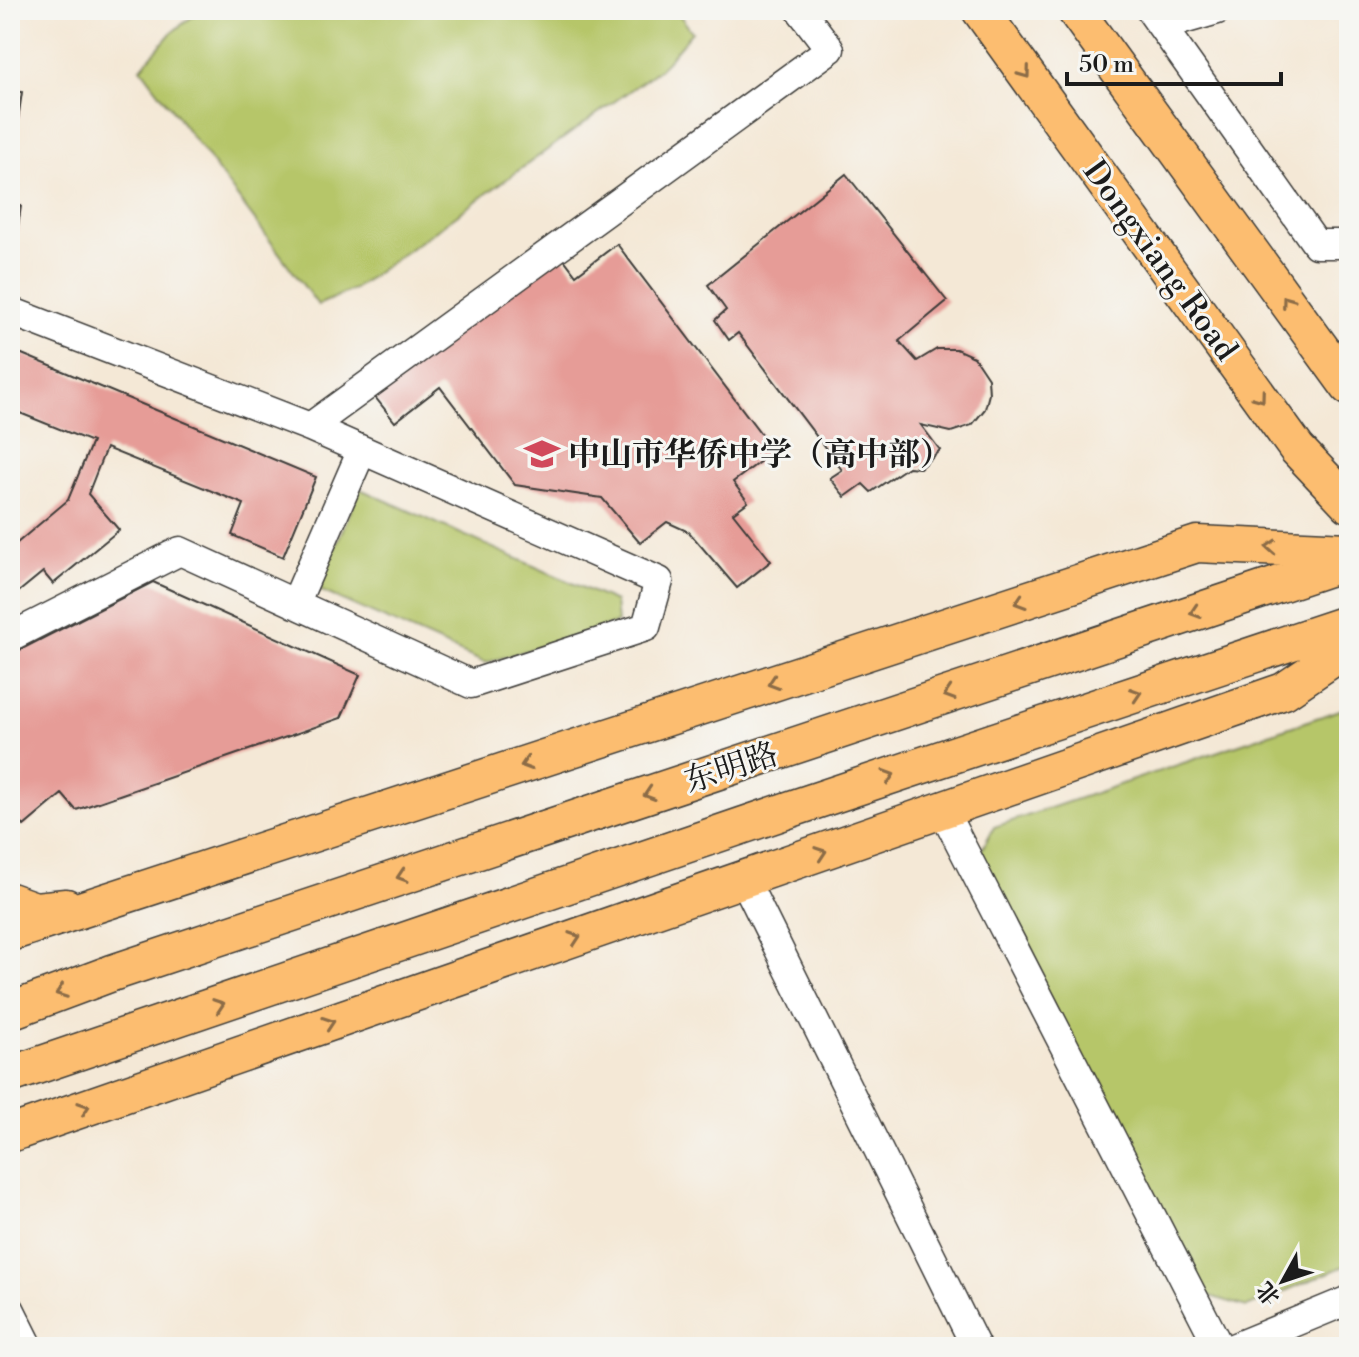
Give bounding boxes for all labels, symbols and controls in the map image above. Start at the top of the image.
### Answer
scale bar [1067,36,1281,86]
text: 50 m [1079,50,1134,80]
one-way arrow [1016,65,1030,79]
street label: Dongxiang Road [1074,153,1246,369]
one-way arrow [1282,296,1297,310]
one-way arrow [1250,389,1265,403]
school or university icon: 中山市华侨中学（高中部） [523,435,561,473]
place label: 中山市华侨中学（高中部） [568,435,952,475]
one-way arrow [1264,539,1277,556]
one-way arrow [1014,592,1028,608]
one-way arrow [1189,603,1203,619]
one-way arrow [767,673,781,689]
one-way arrow [942,685,956,701]
one-way arrow [1129,687,1142,703]
street label: 东明路 [679,734,783,802]
one-way arrow [520,755,534,771]
one-way arrow [882,769,896,785]
one-way arrow [642,785,656,801]
one-way arrow [813,846,827,863]
one-way arrow [396,867,410,883]
one-way arrow [567,931,581,947]
one-way arrow [55,982,69,999]
one-way arrow [212,998,226,1014]
one-way arrow [322,1016,336,1033]
one-way arrow [76,1102,90,1118]
north arrow [1243,1241,1323,1321]
text: 北 [1251,1276,1286,1310]

